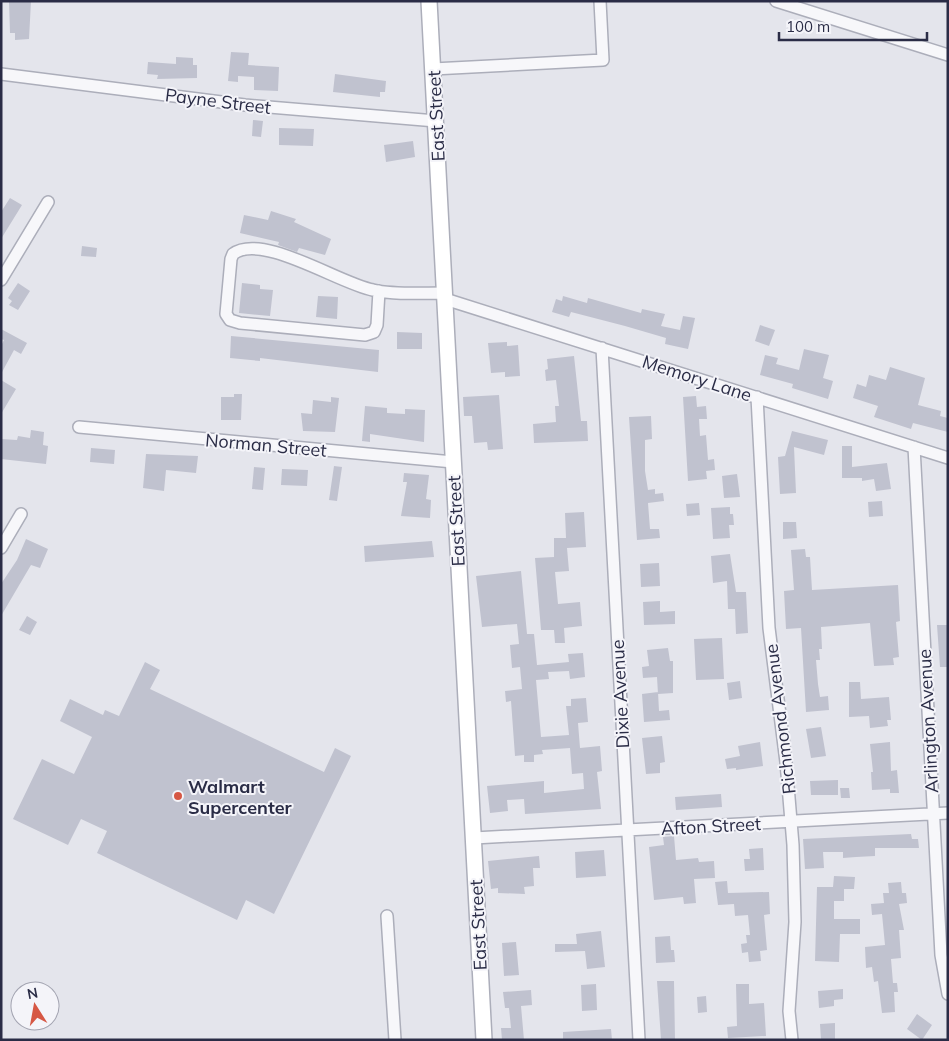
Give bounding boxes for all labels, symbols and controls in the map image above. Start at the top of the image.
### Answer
scale bar [779,10,926,42]
text: 100 m [786,17,830,36]
street label: East Street [422,70,450,162]
street label: Payne Street [164,83,272,119]
street label: Memory Lane [639,350,755,406]
street label: Norman Street [204,428,328,462]
street label: East Street [442,475,470,567]
street label: Dixie Avenue [606,639,634,749]
street label: Richmond Avenue [759,643,801,795]
street label: Arlington Avenue [913,648,943,794]
place label: Walmart Supercenter [188,775,292,819]
marker: Walmart Supercenter [172,790,184,802]
street label: Afton Street [660,812,762,840]
street label: East Street [464,879,492,971]
north arrow [10,981,60,1031]
text: N [26,983,39,1003]

